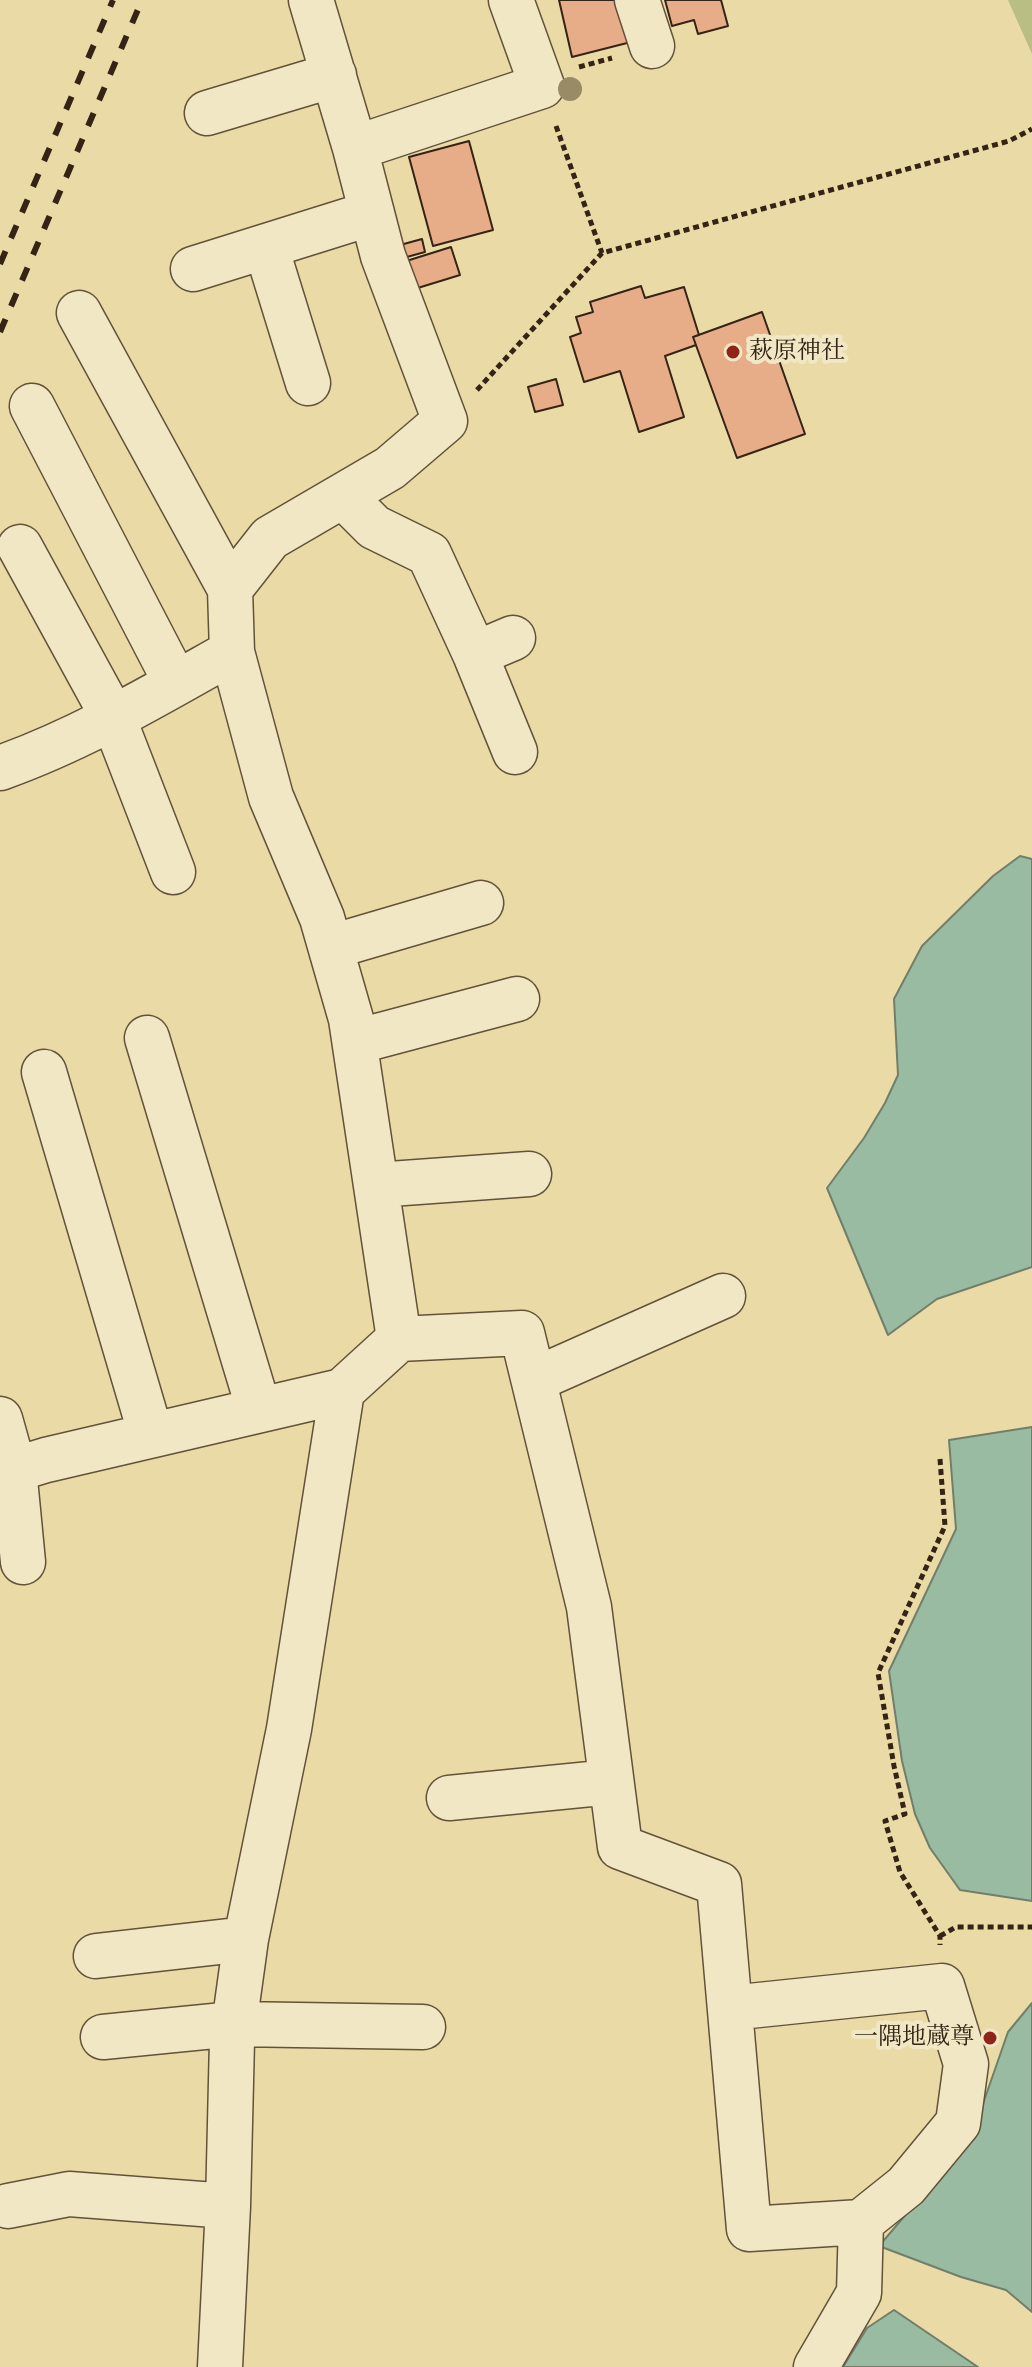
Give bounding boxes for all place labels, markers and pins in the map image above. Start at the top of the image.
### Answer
place label: 萩原神社 [749,338,845,366]
marker: 萩原神社 [724,343,742,361]
place label: 一隅地蔵尊 [854,2024,974,2052]
marker: 一隅地蔵尊 [981,2029,999,2047]

